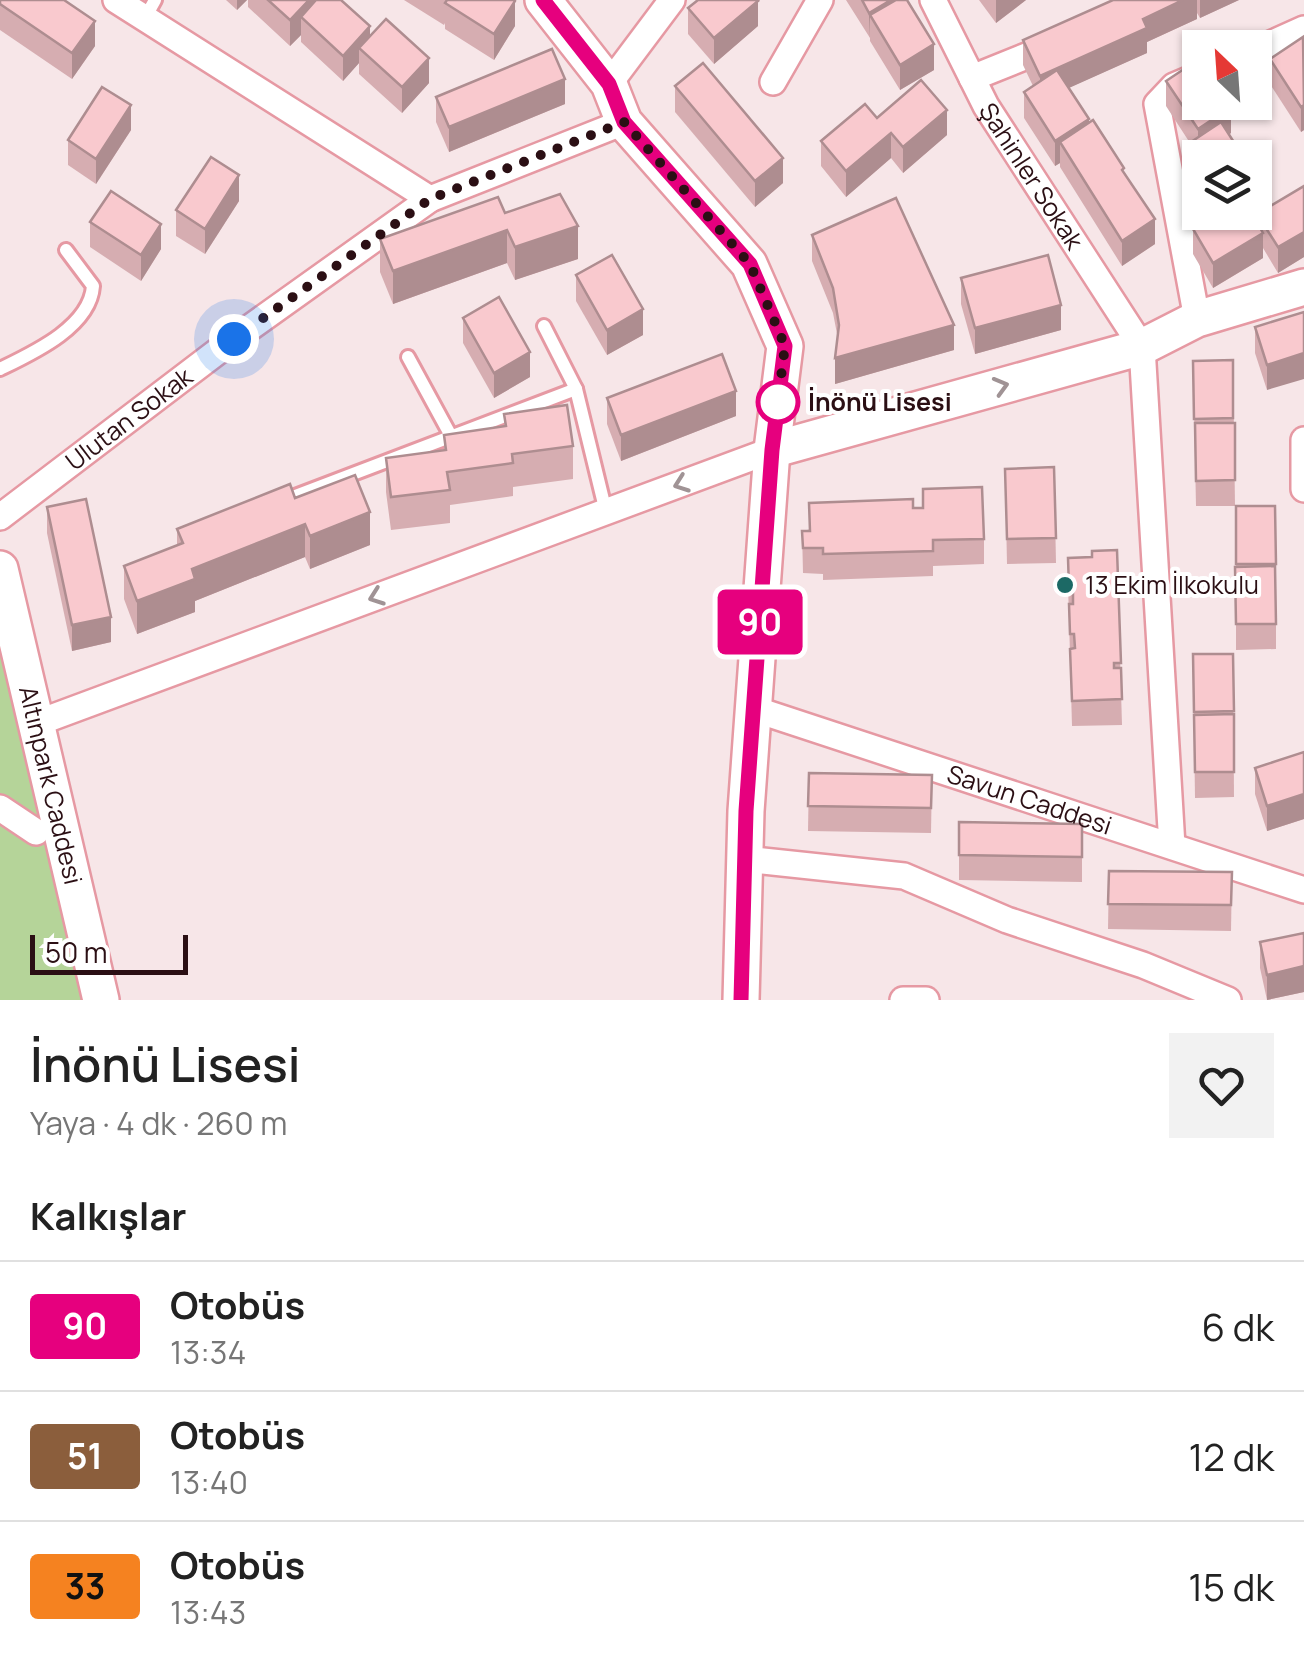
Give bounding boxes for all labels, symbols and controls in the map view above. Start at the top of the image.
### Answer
north arrow [1182,30,1272,120]
map controls [1182,30,1272,230]
street label: Şahinler Sokak [971,96,1093,256]
button: layers [1182,140,1272,230]
your location [209,314,259,364]
street label: Ulutan Sokak [58,359,200,478]
one-way arrow [992,377,1009,398]
marker: İnönü Lisesi [757,381,799,423]
place label: İnönü Lisesi [808,384,952,419]
one-way arrow [673,472,691,492]
place label: 13 Ekim İlkokulu [1085,567,1259,602]
marker: 13 Ekim İlkokulu [1054,574,1076,596]
one-way arrow [369,585,386,606]
line badge: 90 [715,590,805,654]
text: 90 [738,598,782,646]
street label: Altınpark Caddesi [11,682,91,888]
street label: Savun Caddesi [943,756,1116,843]
scale bar [30,930,188,974]
text: 50 m [45,933,108,971]
text: İnönü Lisesi [30,1031,301,1096]
button: heart [1169,1033,1274,1138]
text: Yaya · 4 dk · 260 m [30,1101,287,1145]
text: Kalkışlar [30,1189,187,1241]
text: Otobüs [170,1278,305,1330]
text: 6 dk [1201,1300,1274,1352]
text: 90 [63,1302,107,1350]
text: 13:34 [170,1330,246,1374]
text: Otobüs [170,1408,305,1460]
text: 12 dk [1189,1430,1274,1482]
text: 51 [67,1432,103,1480]
text: 13:40 [170,1460,248,1504]
text: Otobüs [170,1538,305,1590]
text: 15 dk [1188,1560,1274,1612]
text: 33 [65,1562,105,1610]
text: 13:43 [170,1590,246,1634]

